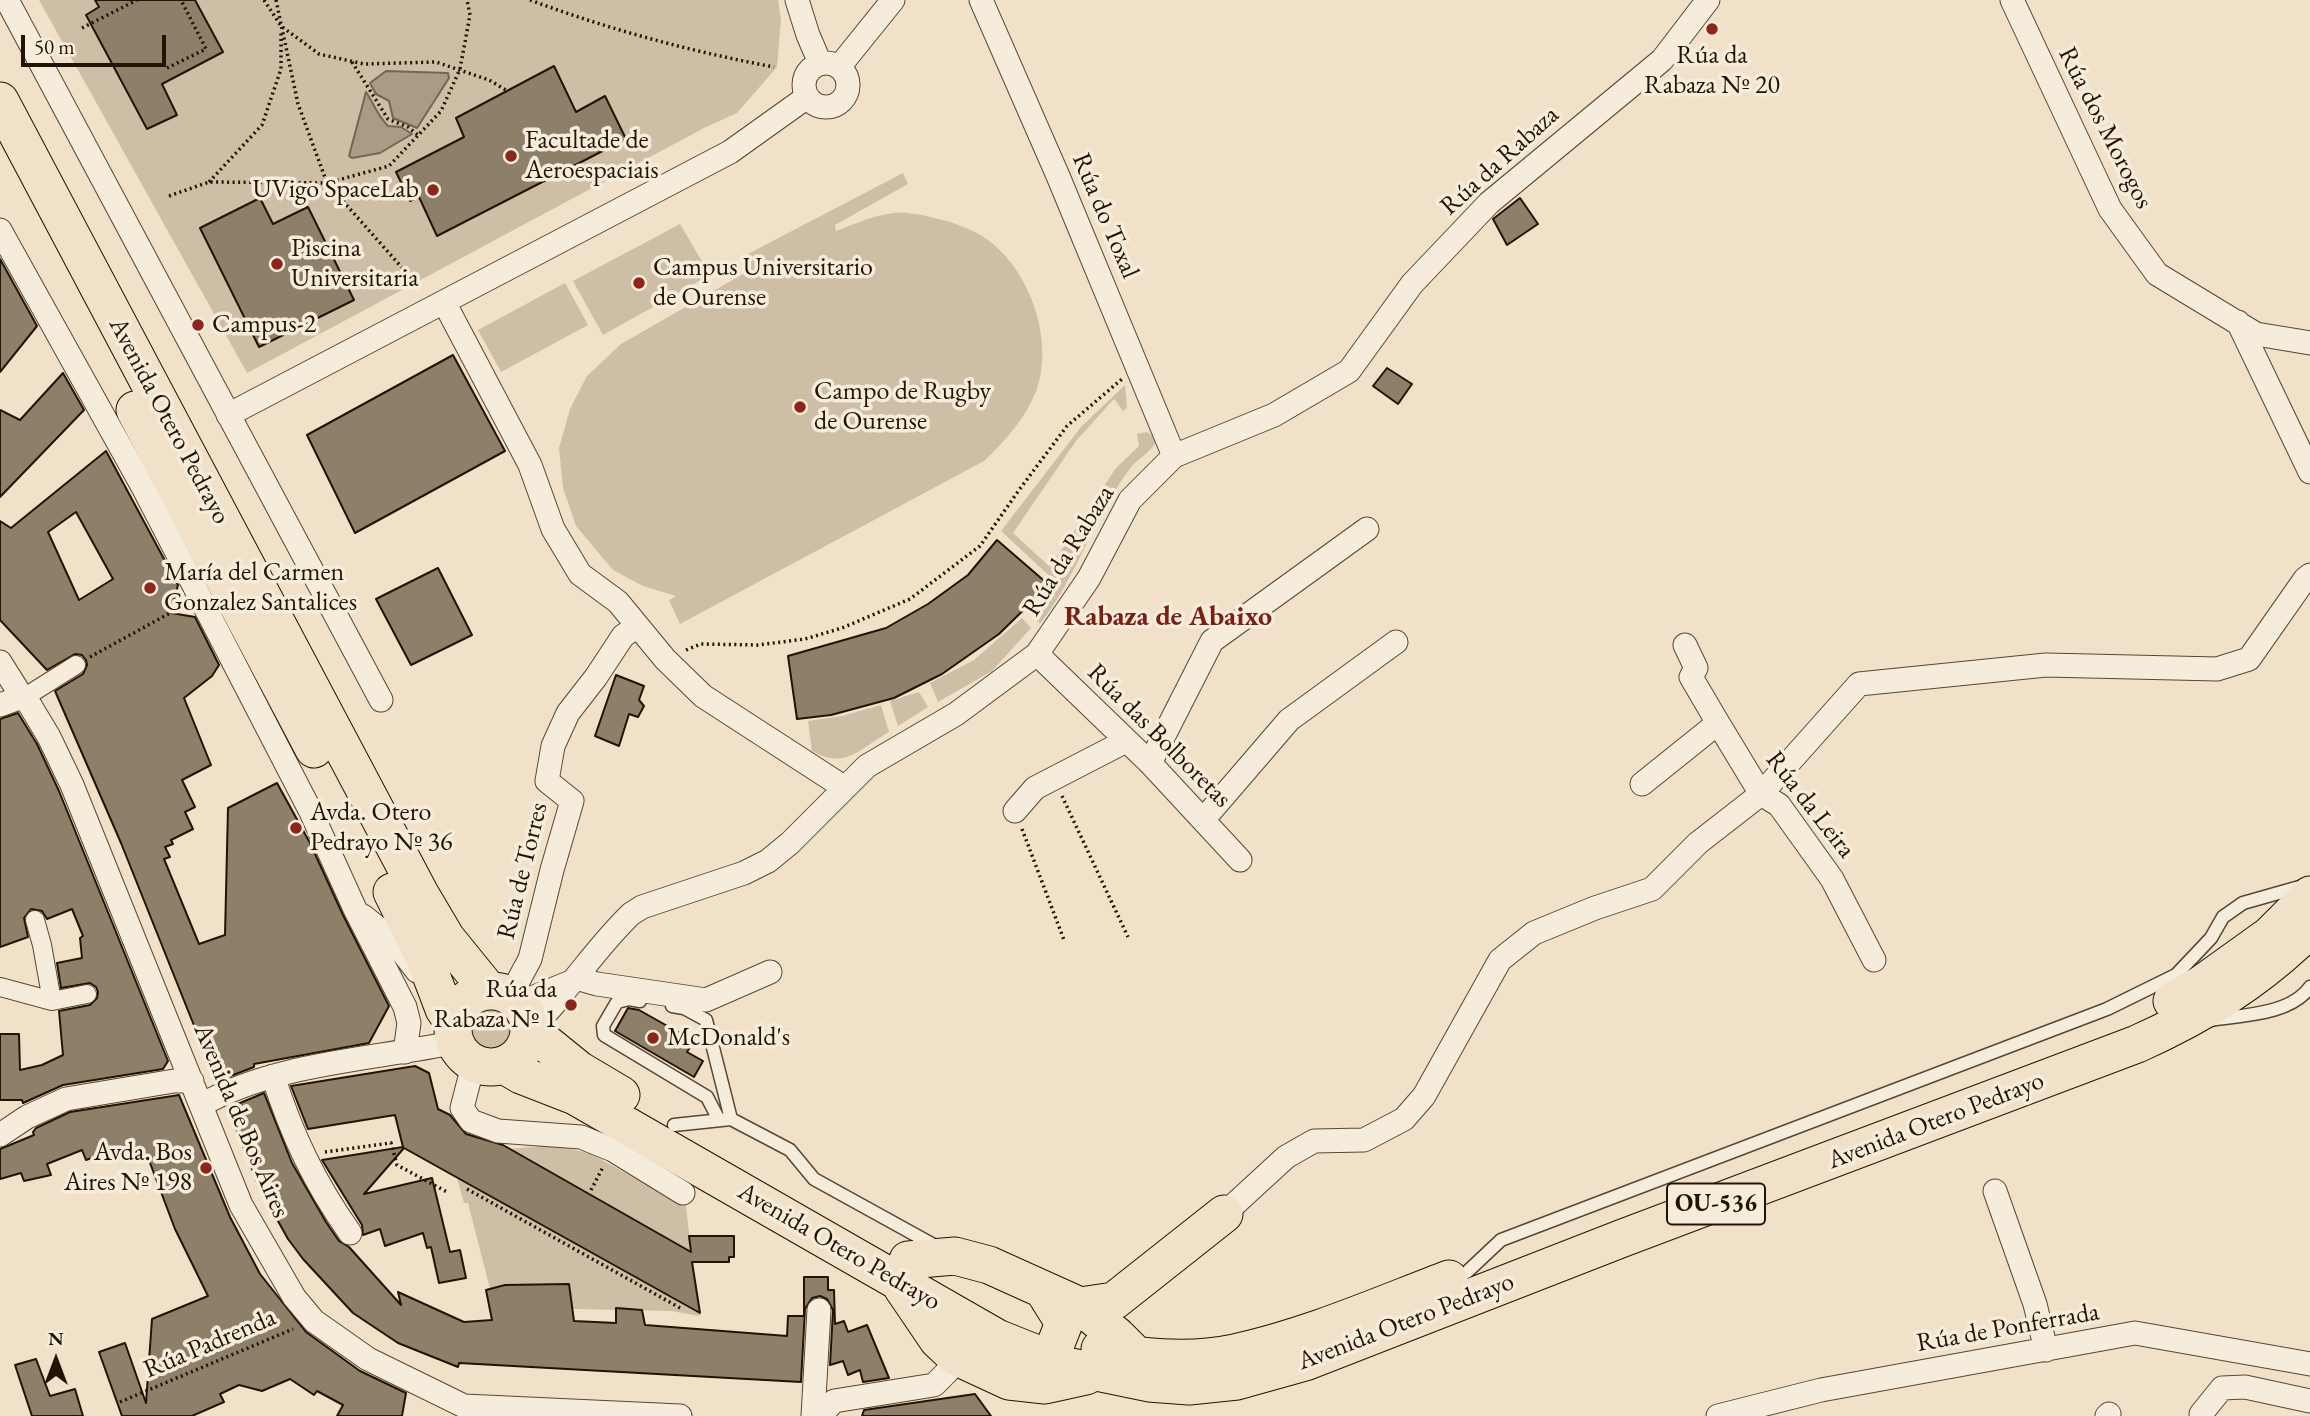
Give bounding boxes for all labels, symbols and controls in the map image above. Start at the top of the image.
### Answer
scale bar [24,21,170,65]
marker: Rúa da Rabaza Nº 20 [1704,21,1720,37]
text: 50 m [34,33,75,60]
place label: Rúa da Rabaza Nº 20 [1644,40,1780,102]
street label: Rúa dos Morogos [2051,42,2159,214]
street label: Rúa da Rabaza [1434,100,1566,222]
place label: Facultade de Aeroespaciais [525,125,659,186]
marker: Facultade de Aeroespaciais [503,148,519,164]
street label: Rúa do Toxal [1065,149,1145,283]
place label: UVigo SpaceLab [253,174,419,206]
marker: UVigo SpaceLab [425,182,441,198]
place label: Piscina Universitaria [291,233,419,294]
place label: Campus Universitario de Ourense [653,252,873,314]
marker: Piscina Universitaria [269,256,285,272]
marker: Campus Universitario de Ourense [631,275,647,291]
place label: Campus-2 [212,309,316,341]
street label: Avenida Otero Pedrayo [101,312,237,530]
marker: Campus-2 [190,317,206,333]
place label: Campo de Rugby de Ourense [814,376,991,438]
marker: Campo de Rugby de Ourense [792,399,808,415]
street label: Rúa da Rabaza [1016,480,1122,622]
place label: María del Carmen Gonzalez Santalices [164,557,357,618]
marker: María del Carmen Gonzalez Santalices [142,580,158,596]
district label: Rabaza de Abaixo [1064,600,1272,634]
street label: Rúa das Bolboretas [1080,657,1238,815]
street label: Rúa da Leira [1759,745,1861,865]
place label: Avda. Otero Pedrayo Nº 36 [310,797,452,858]
street label: Rúa de Torres [491,799,555,943]
marker: Avda. Otero Pedrayo Nº 36 [288,820,304,836]
place label: Rúa da Rabaza Nº 1 [434,974,557,1036]
marker: Rúa da Rabaza Nº 1 [563,997,579,1013]
street label: Avenida de Bos Aires [186,1019,296,1223]
place label: McDonald's [667,1022,790,1054]
marker: McDonald's [645,1030,661,1046]
street label: Avenida Otero Pedrayo [1823,1065,2049,1177]
place label: Avda. Bos Aires Nº 198 [64,1137,192,1198]
marker: Avda. Bos Aires Nº 198 [198,1160,214,1176]
street label: Avenida Otero Pedrayo [732,1176,946,1318]
road number: OU-536 [1667,1184,1765,1224]
street label: Avenida Otero Pedrayo [1293,1266,1519,1378]
street label: Rúa de Ponferrada [1914,1297,2102,1359]
street label: Rúa Padrenda [139,1302,281,1386]
north arrow [21,1325,91,1395]
text: N [48,1326,64,1351]

